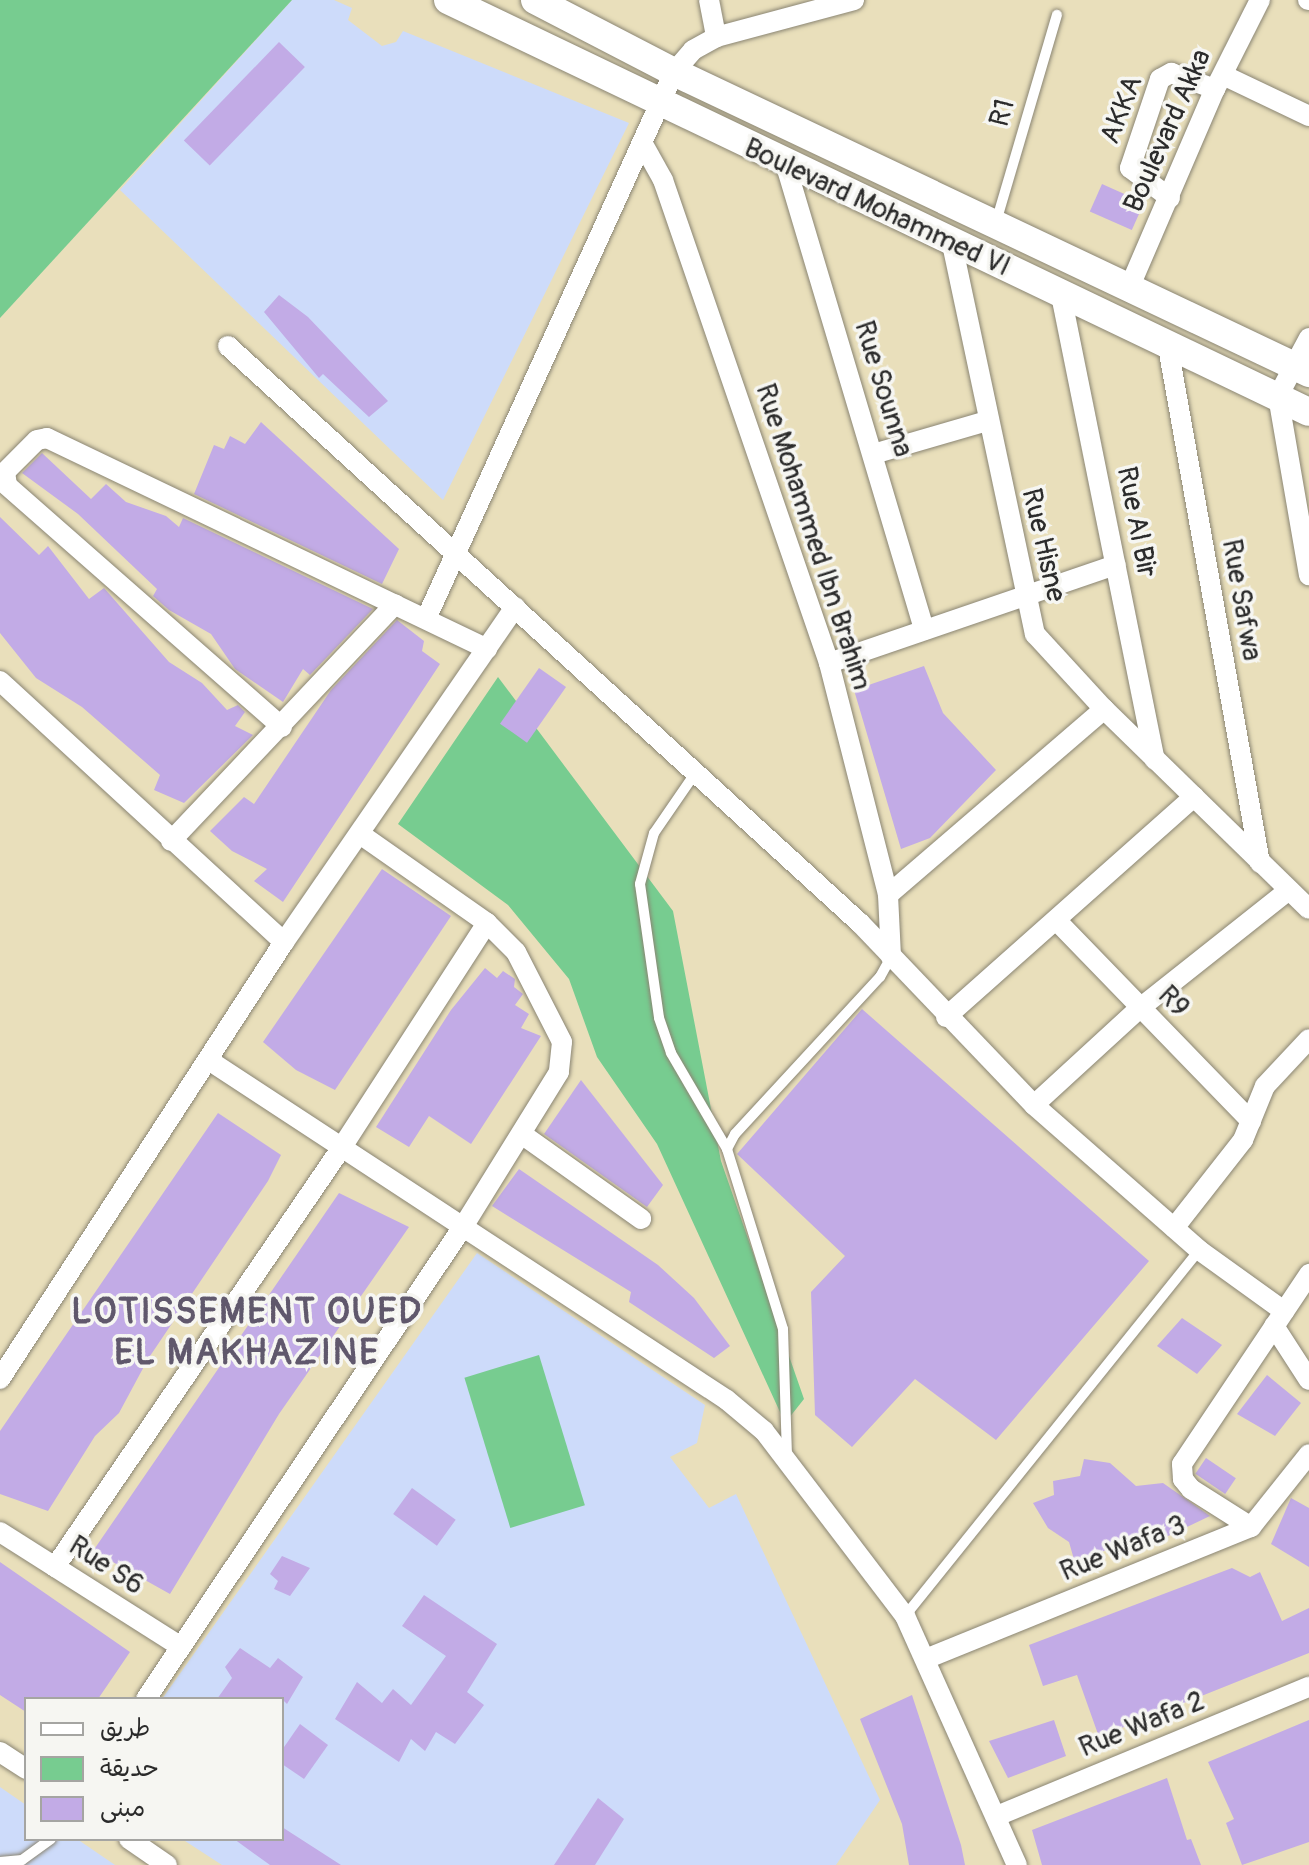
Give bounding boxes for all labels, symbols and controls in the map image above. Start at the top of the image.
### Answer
street label: Boulevard Akka [1117,44,1219,218]
street label: AKKA [1094,71,1150,149]
street label: R1 [983,95,1023,131]
street label: Boulevard Mohammed VI [739,132,1015,284]
street label: Rue Sounna [846,317,920,461]
street label: Rue Mohammed Ibn Brahim [748,380,878,694]
street label: Rue Al Bir [1109,464,1163,580]
street label: Rue Hisne [1014,485,1072,605]
street label: Rue Safwa [1214,537,1268,663]
street label: R9 [1150,979,1196,1025]
district label: LOTISSEMENT OUED EL MAKHAZINE [71,1289,423,1374]
street label: Rue Wafa 3 [1055,1509,1191,1589]
street label: Rue S6 [62,1529,150,1603]
street label: Rue Wafa 2 [1074,1685,1210,1765]
legend [24,1697,284,1841]
text: طريق [100,1714,150,1743]
text: حديقة [100,1754,159,1783]
text: مبنى [100,1794,145,1823]

